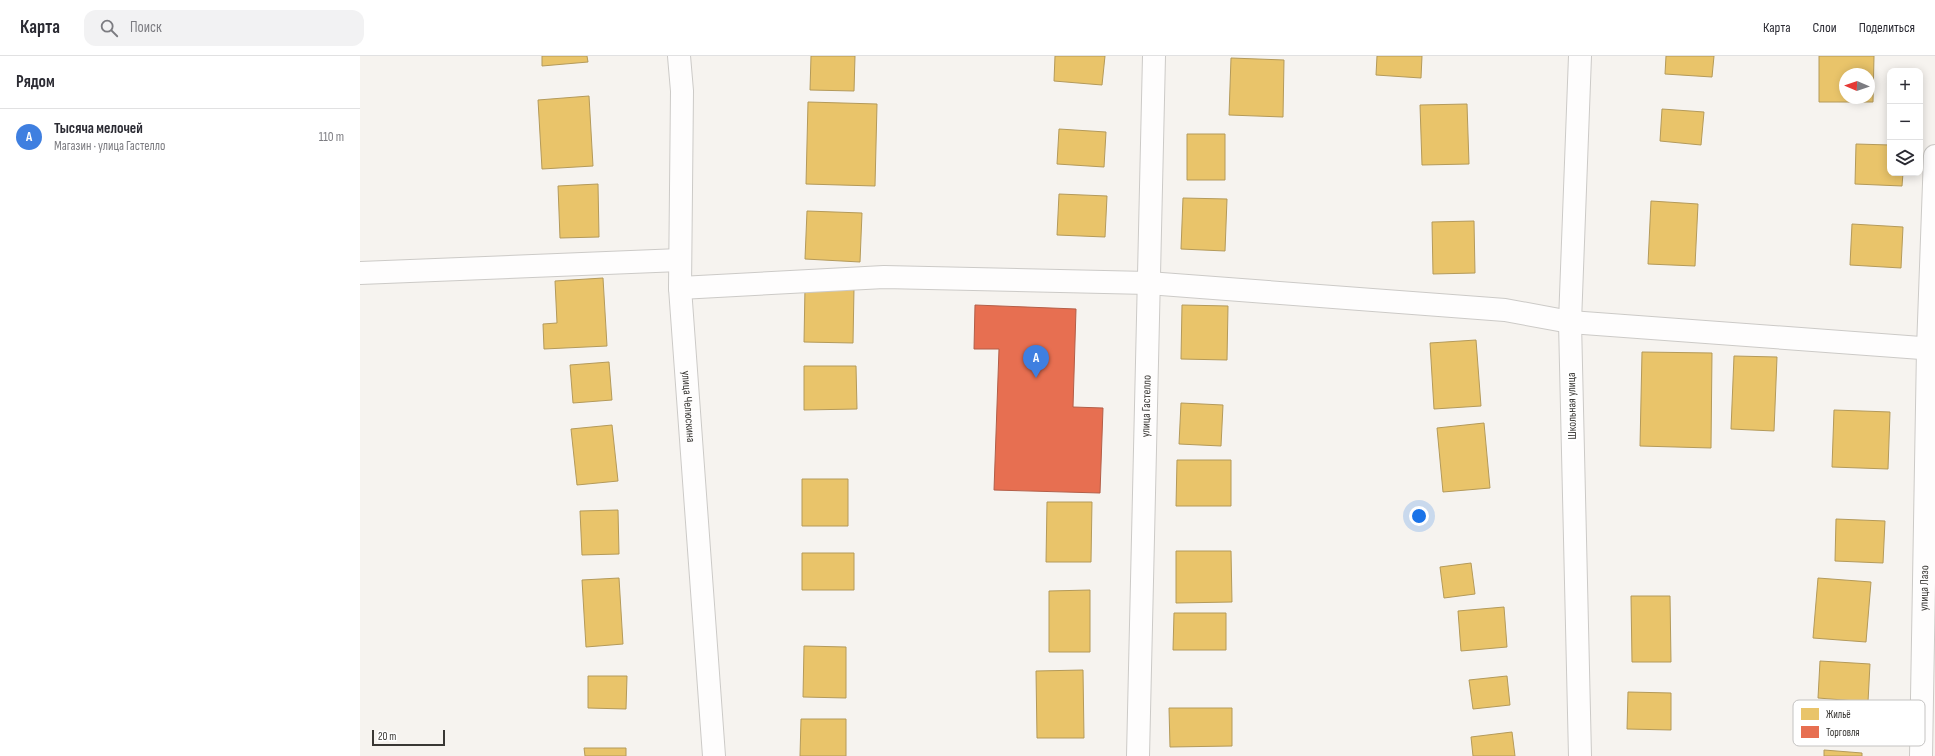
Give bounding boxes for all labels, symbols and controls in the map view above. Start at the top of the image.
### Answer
search box [84,10,364,46]
text: Карта [20,16,60,39]
icon: search [98,17,120,39]
text: Поиск [130,18,162,37]
text: Карта [1763,19,1791,36]
text: Слои [1813,19,1837,36]
text: Поделиться [1859,19,1915,36]
north arrow [1839,68,1875,104]
map controls [1887,68,1923,176]
button: + [1887,68,1923,104]
text: Рядом [16,72,55,92]
button: − [1887,104,1923,140]
text: Тысяча мелочей [54,119,143,138]
text: A [26,129,32,145]
text: 110 m [319,129,344,145]
text: Магазин · улица Гастелло [54,138,165,154]
button: layers [1887,140,1923,176]
pin: A [1023,345,1049,378]
street label: улица Челюскина [679,370,699,443]
street label: Школьная улица [1564,372,1580,440]
street label: улица Гастелло [1138,375,1154,437]
your location [1409,506,1429,526]
street label: улица Лазо [1916,565,1932,611]
legend [1793,700,1925,746]
text: Жильё [1826,708,1851,721]
text: Торговля [1826,726,1860,739]
scale bar [372,728,445,747]
text: 20 m [378,730,396,743]

